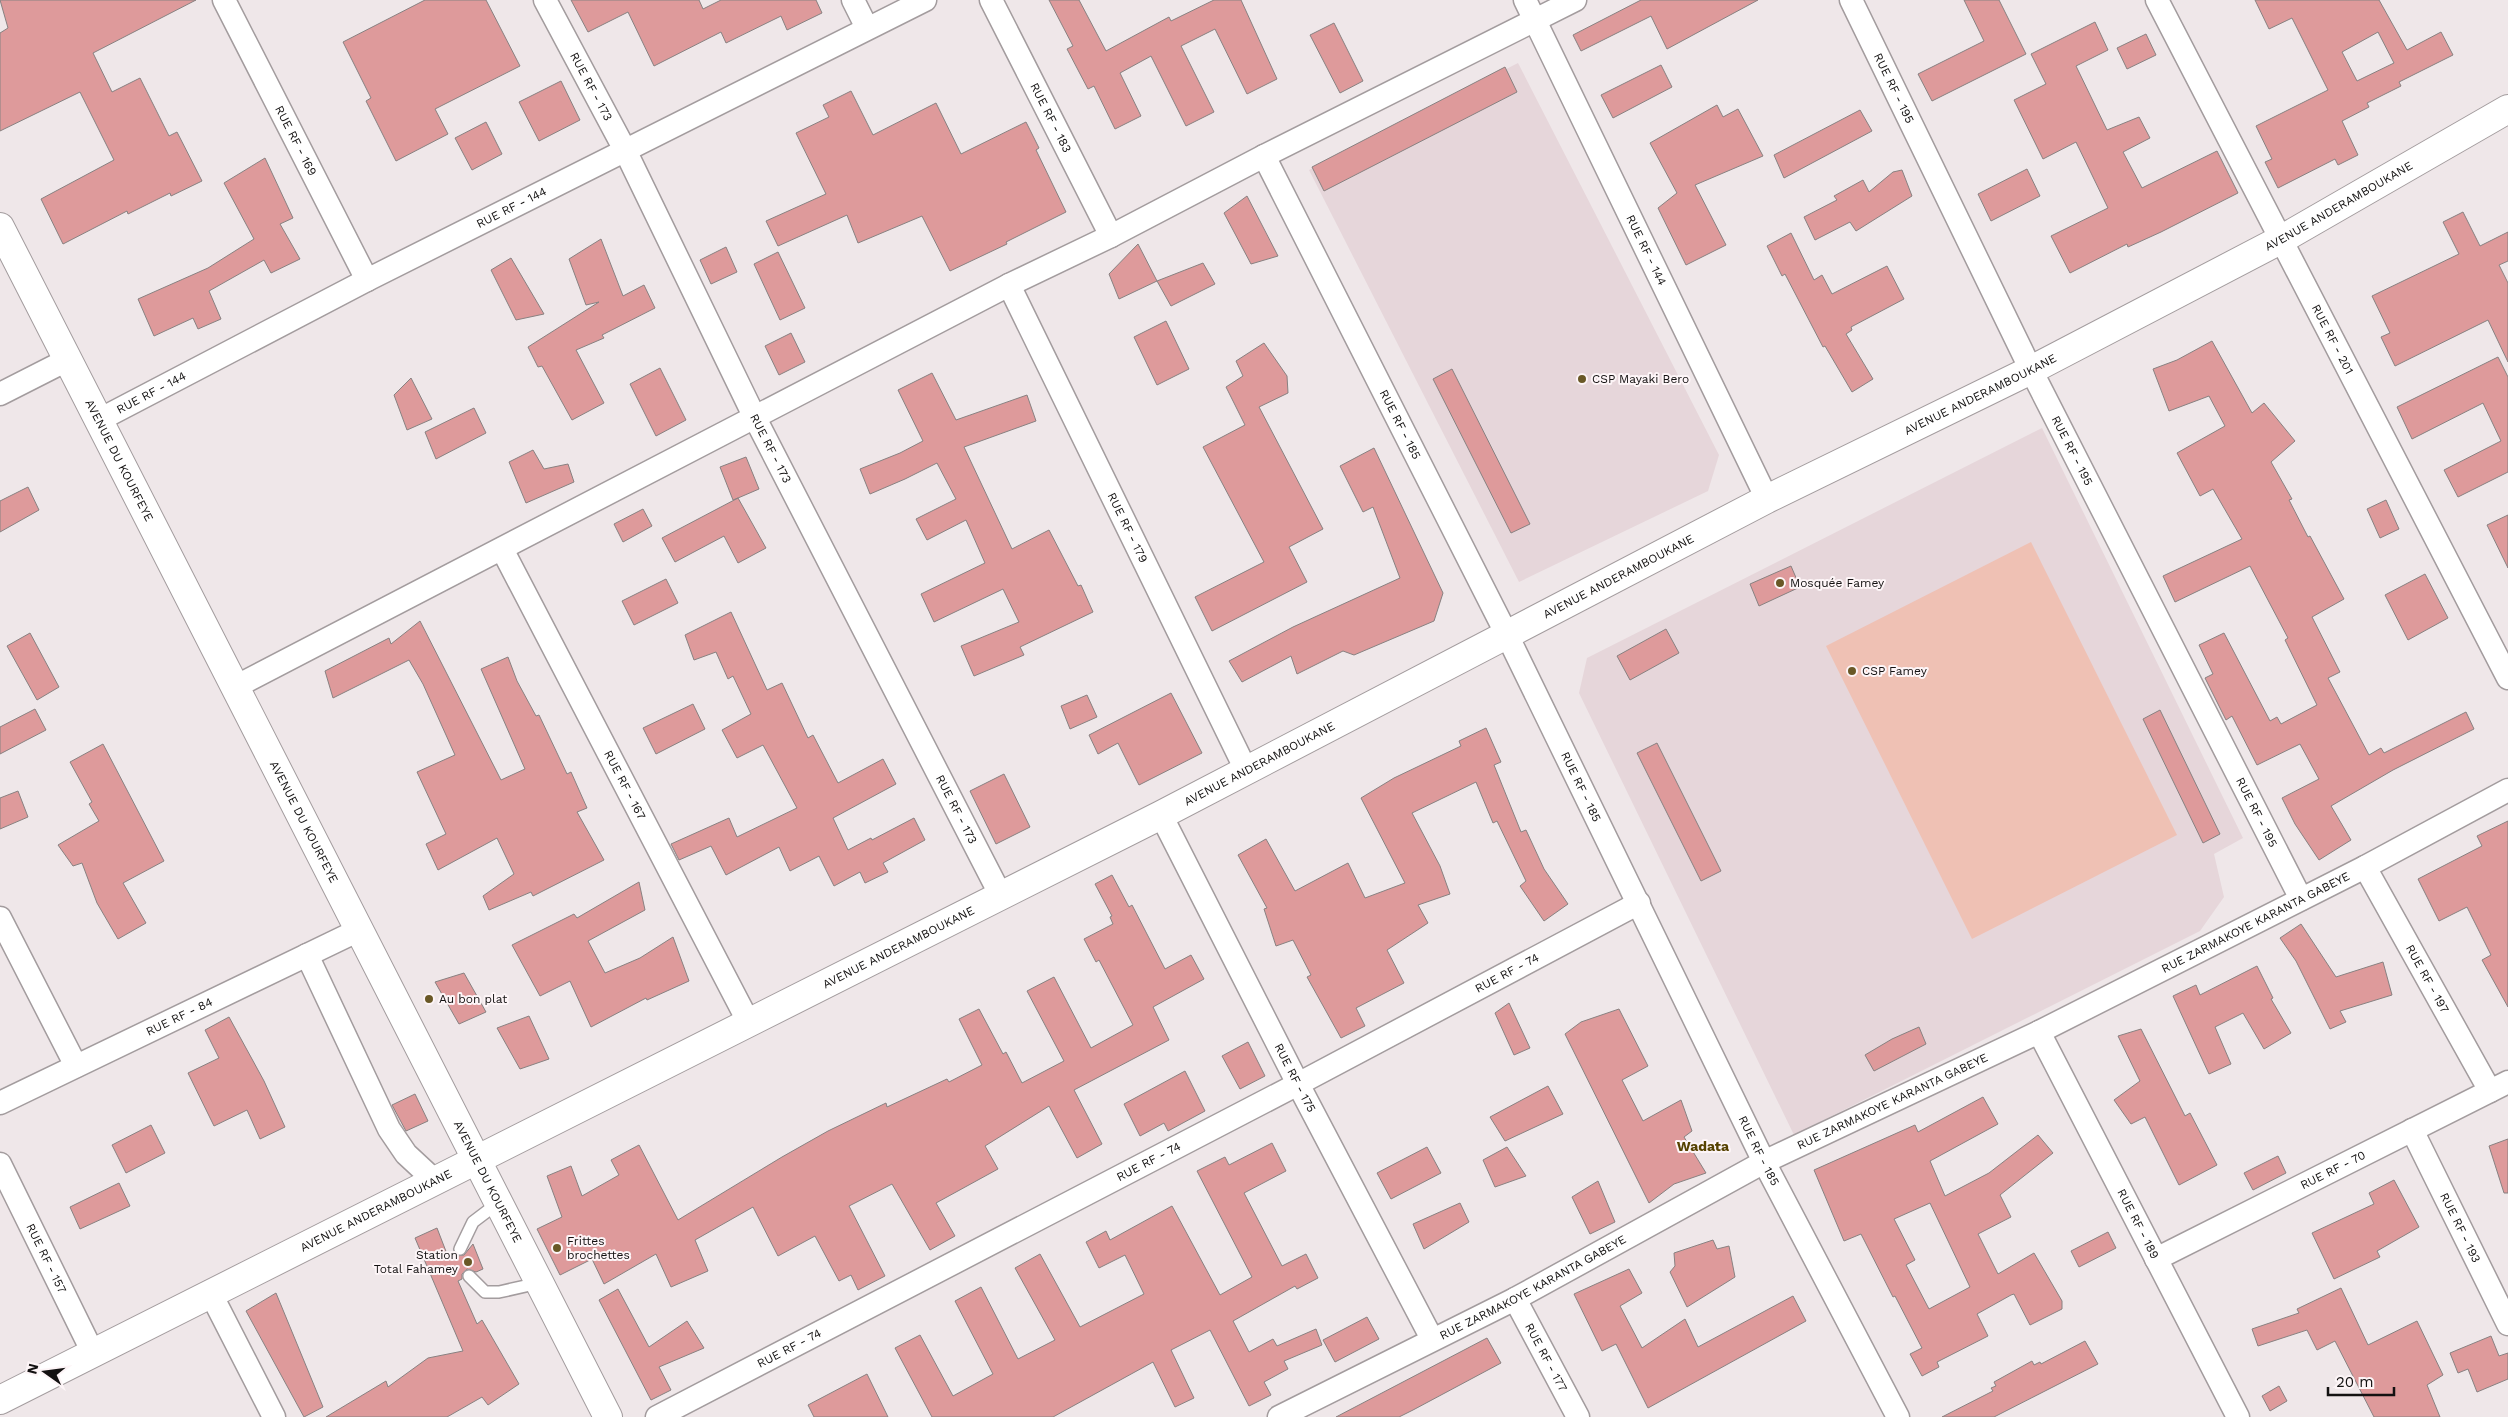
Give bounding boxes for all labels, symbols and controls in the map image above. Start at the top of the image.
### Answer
street label: RUE RF - 173 [567,50,615,123]
street label: RUE RF - 195 [1871,51,1917,126]
street label: RUE RF - 183 [1027,81,1074,155]
street label: RUE RF - 169 [272,103,320,178]
street label: AVENUE ANDERAMBOUKANE [2262,158,2415,254]
street label: RUE RF - 144 [474,184,549,231]
street label: RUE RF - 144 [1623,213,1669,288]
street label: RUE RF - 201 [2309,302,2356,377]
street label: AVENUE ANDERAMBOUKANE [1902,351,2059,438]
street label: RUE RF - 144 [114,369,189,417]
place label: CSP Mayaki Bero [1592,372,1689,386]
marker: CSP Mayaki Bero [1576,373,1588,385]
street label: RUE RF - 185 [1377,387,1424,462]
street label: AVENUE DU KOURFEYE [82,397,156,524]
street label: RUE RF - 173 [747,411,794,485]
street label: RUE RF - 195 [2049,413,2096,488]
street label: RUE RF - 179 [1105,490,1151,565]
street label: AVENUE ANDERAMBOUKANE [1541,531,1697,621]
place label: Mosquée Famey [1790,576,1885,590]
marker: Mosquée Famey [1774,577,1786,589]
place label: CSP Famey [1862,664,1928,678]
marker: CSP Famey [1846,665,1858,677]
street label: AVENUE ANDERAMBOUKANE [1182,718,1337,809]
street label: RUE RF - 167 [601,748,649,822]
street label: RUE RF - 185 [1558,749,1604,824]
street label: AVENUE DU KOURFEYE [267,758,341,886]
street label: RUE RF - 173 [933,772,980,846]
street label: RUE RF - 195 [2233,775,2280,849]
street label: RUE ZARMAKOYE KARANTA GABEYE [2159,869,2352,976]
street label: AVENUE ANDERAMBOUKANE [820,903,977,991]
street label: RUE RF - 197 [2403,942,2452,1016]
street label: RUE RF - 74 [1473,950,1541,996]
place label: Au bon plat [439,992,507,1006]
marker: Au bon plat [423,993,435,1005]
street label: RUE RF - 84 [144,995,215,1039]
street label: RUE RF - 175 [1271,1041,1319,1115]
street label: RUE ZARMAKOYE KARANTA GABEYE [1795,1050,1990,1152]
street label: RUE RF - 185 [1736,1113,1782,1188]
street label: AVENUE DU KOURFEYE [451,1118,525,1245]
district label: Wadata [1677,1138,1730,1154]
street label: RUE RF - 74 [1114,1139,1183,1184]
street label: RUE RF - 70 [2298,1148,2368,1192]
street label: AVENUE ANDERAMBOUKANE [298,1166,454,1255]
street label: RUE RF - 189 [2114,1187,2162,1261]
street label: RUE RF - 193 [2437,1190,2484,1265]
street label: RUE RF - 157 [23,1221,69,1296]
street label: RUE ZARMAKOYE KARANTA GABEYE [1437,1232,1629,1343]
place label: Frittes brochettes [567,1234,630,1262]
marker: Frittes brochettes [551,1242,563,1254]
place label: Station Total Fahamey [374,1248,459,1276]
marker: Station Total Fahamey [462,1256,474,1268]
street label: RUE RF - 177 [1522,1321,1570,1394]
street label: RUE RF - 74 [755,1326,824,1371]
north arrow [20,1347,70,1397]
text: N [23,1362,41,1376]
scale bar [2328,1364,2394,1396]
text: 20 m [2336,1373,2374,1391]

